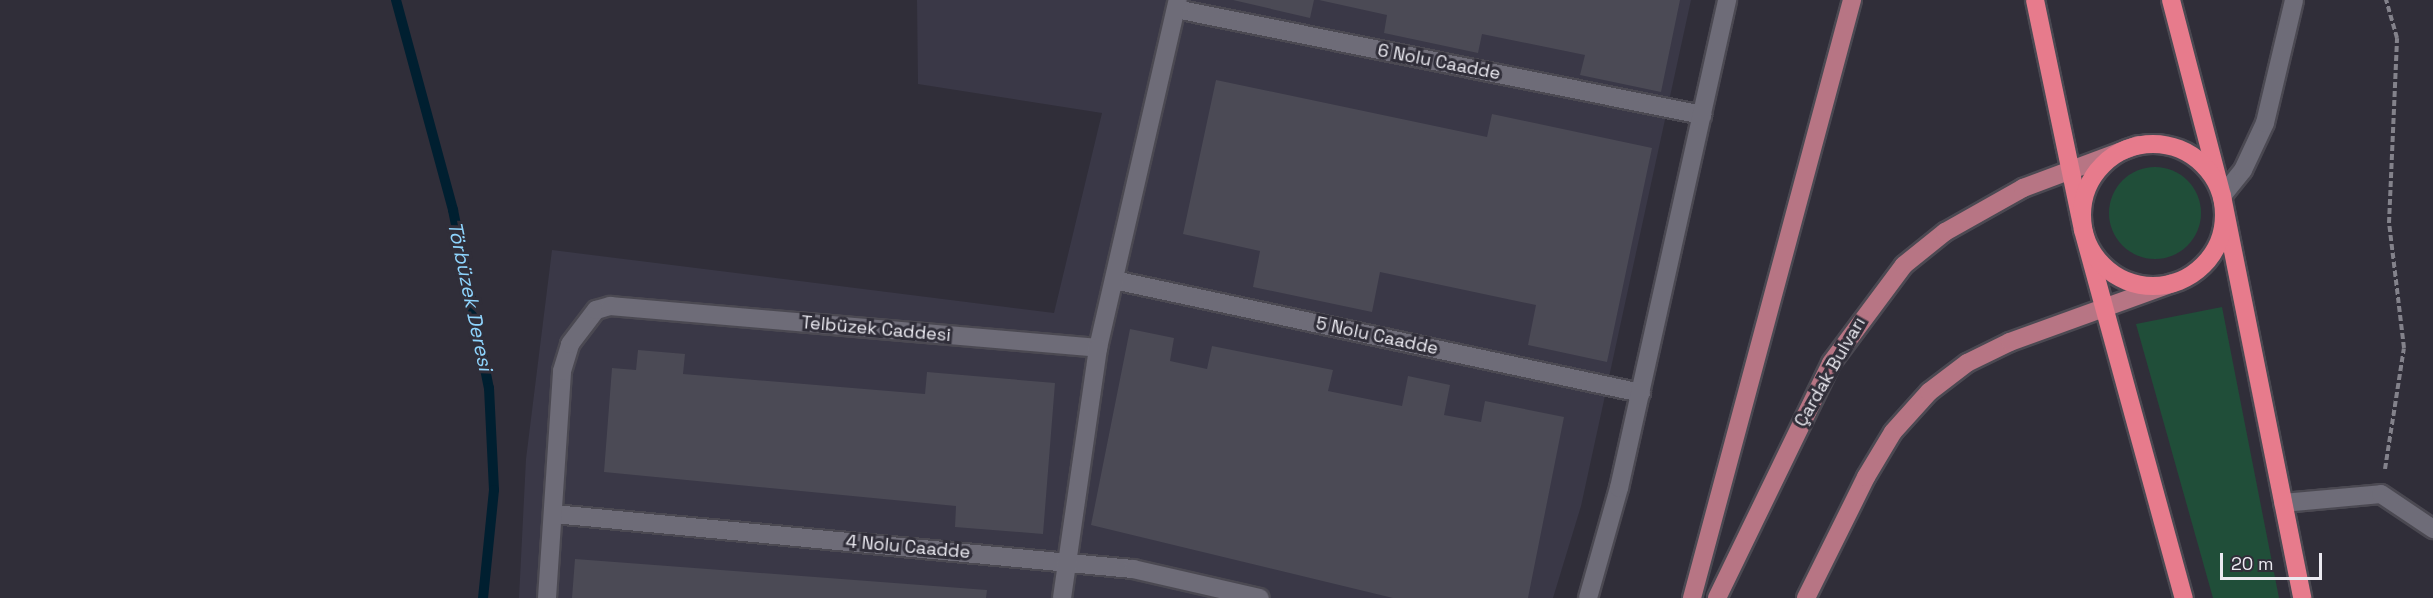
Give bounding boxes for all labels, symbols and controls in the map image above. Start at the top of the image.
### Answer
street label: 6 Nolu Caadde [1376,40,1502,84]
water label: Törbüzek Deresi [442,219,498,373]
street label: Telbüzek Caddesi [800,312,952,346]
street label: 5 Nolu Caadde [1314,313,1440,359]
street label: Çardak Bulvarı [1790,313,1870,431]
street label: 4 Nolu Caadde [845,531,971,563]
scale bar [2223,541,2325,579]
text: 20 m [2231,552,2274,575]

